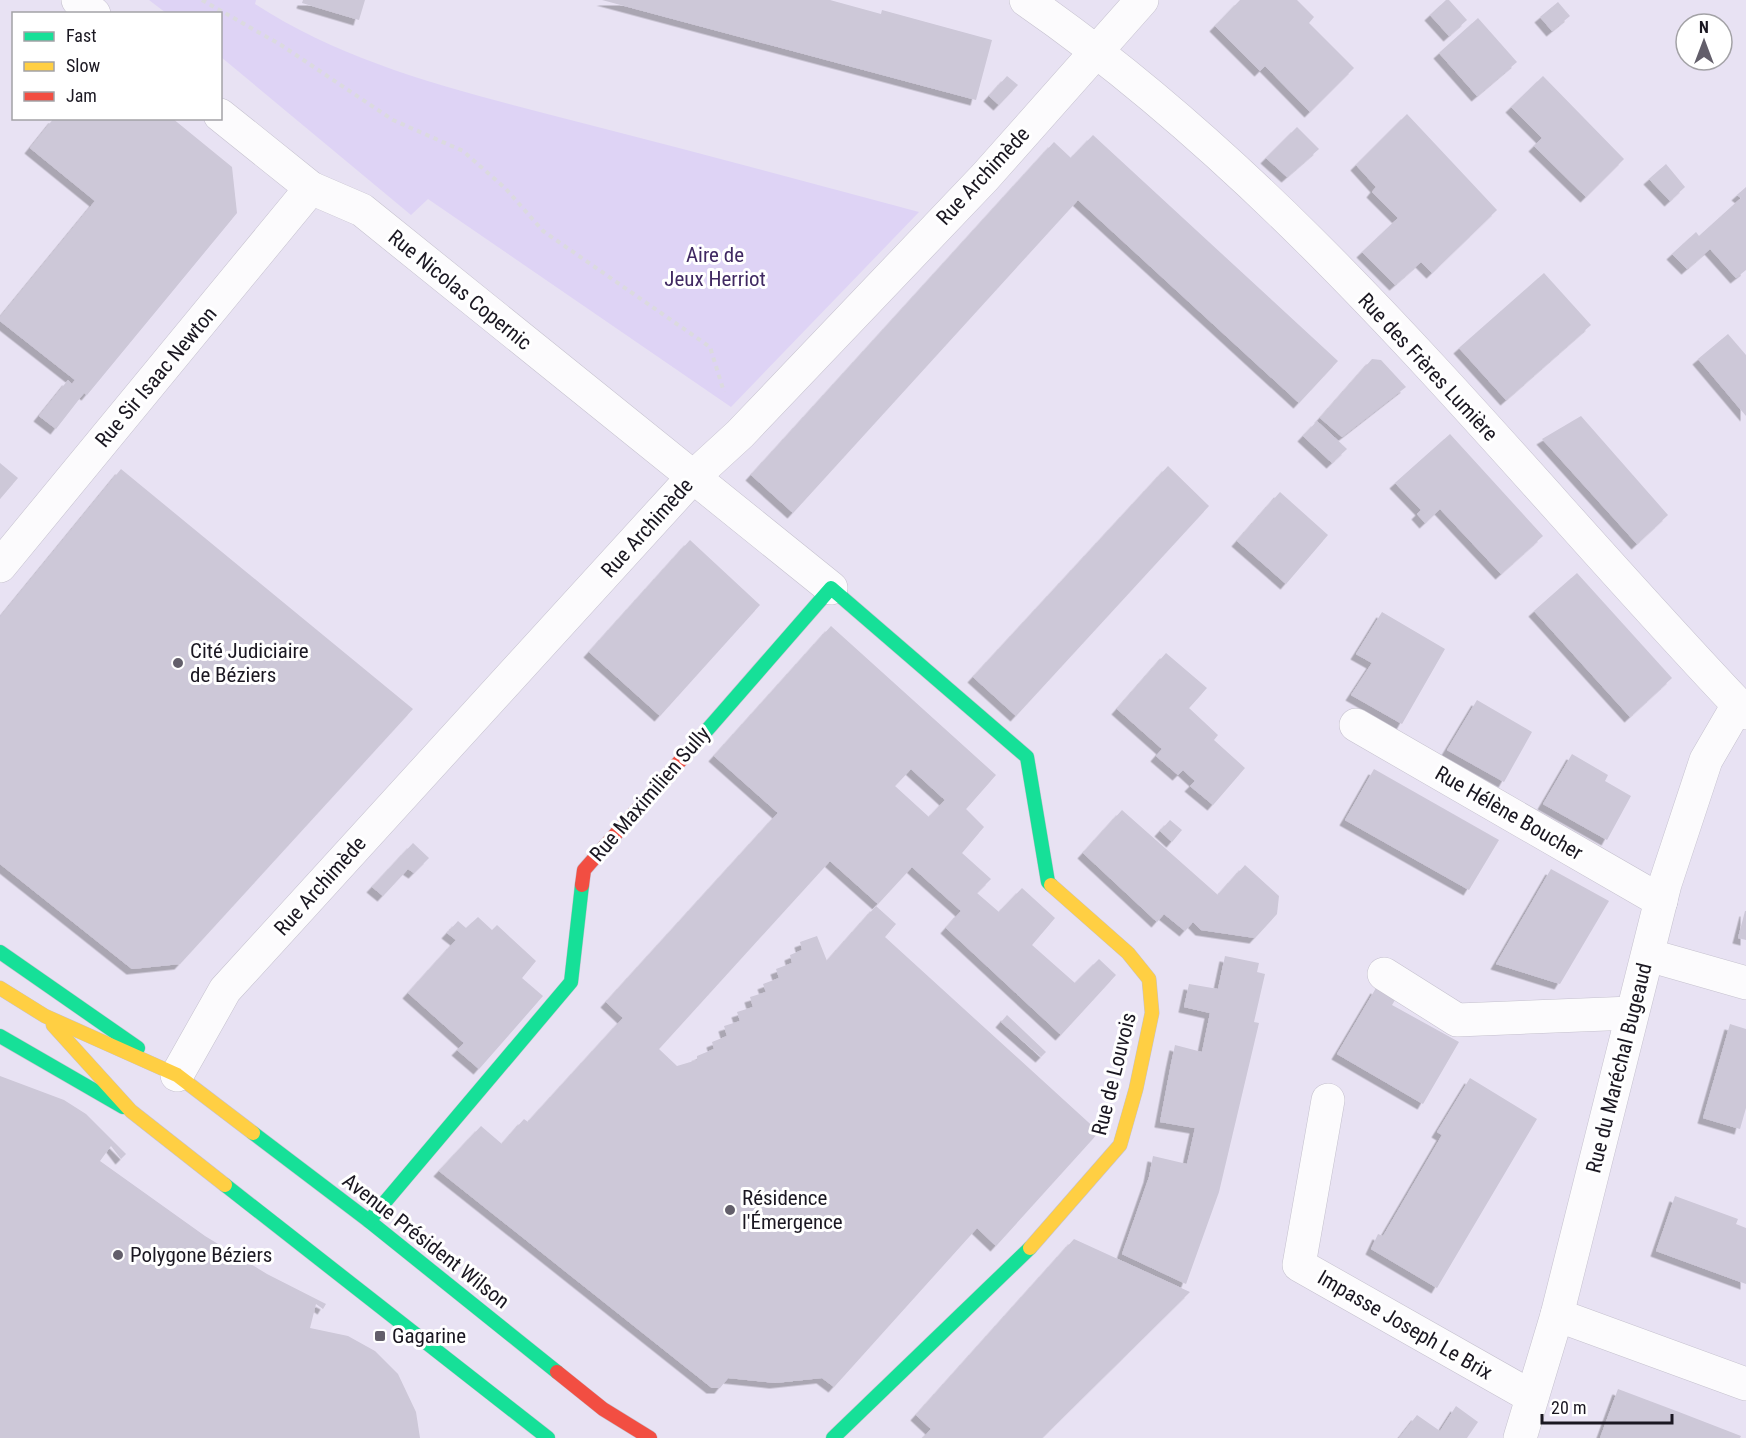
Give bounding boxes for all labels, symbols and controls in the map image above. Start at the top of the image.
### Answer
legend [12,12,222,120]
north arrow [1674,12,1734,72]
text: N [1699,18,1709,37]
text: Fast [66,25,97,46]
text: Slow [66,55,101,76]
text: Jam [66,85,97,106]
street label: Rue Archimède [932,122,1034,230]
street label: Rue Nicolas Copernic [384,225,536,355]
park label: Aire de Jeux Herriot [664,243,766,291]
street label: Rue des Frères Lumière [1353,288,1503,446]
street label: Rue Sir Isaac Newton [90,302,222,452]
street label: Rue Archimède [596,473,698,582]
place label: Cité Judiciaire de Béziers [190,639,309,687]
marker: Cité Judiciaire de Béziers [171,656,185,670]
street label: Rue Maximilien Sully [585,722,715,866]
street label: Rue Hélène Boucher [1431,761,1587,865]
street label: Rue Archimède [269,831,371,940]
street label: Rue du Maréchal Bugeaud [1581,961,1657,1175]
street label: Rue de Louvois [1087,1010,1141,1138]
street label: Avenue Président Wilson [338,1169,514,1313]
place label: Résidence l'Émergence [742,1186,843,1234]
marker: Résidence l'Émergence [723,1203,737,1217]
place label: Polygone Béziers [130,1243,272,1267]
marker: Polygone Béziers [111,1248,125,1262]
street label: Impasse Joseph Le Brix [1314,1265,1496,1385]
place label: Gagarine [392,1324,466,1348]
marker: Gagarine [373,1329,387,1343]
scale bar [1542,1387,1672,1425]
text: 20 m [1551,1397,1586,1418]

